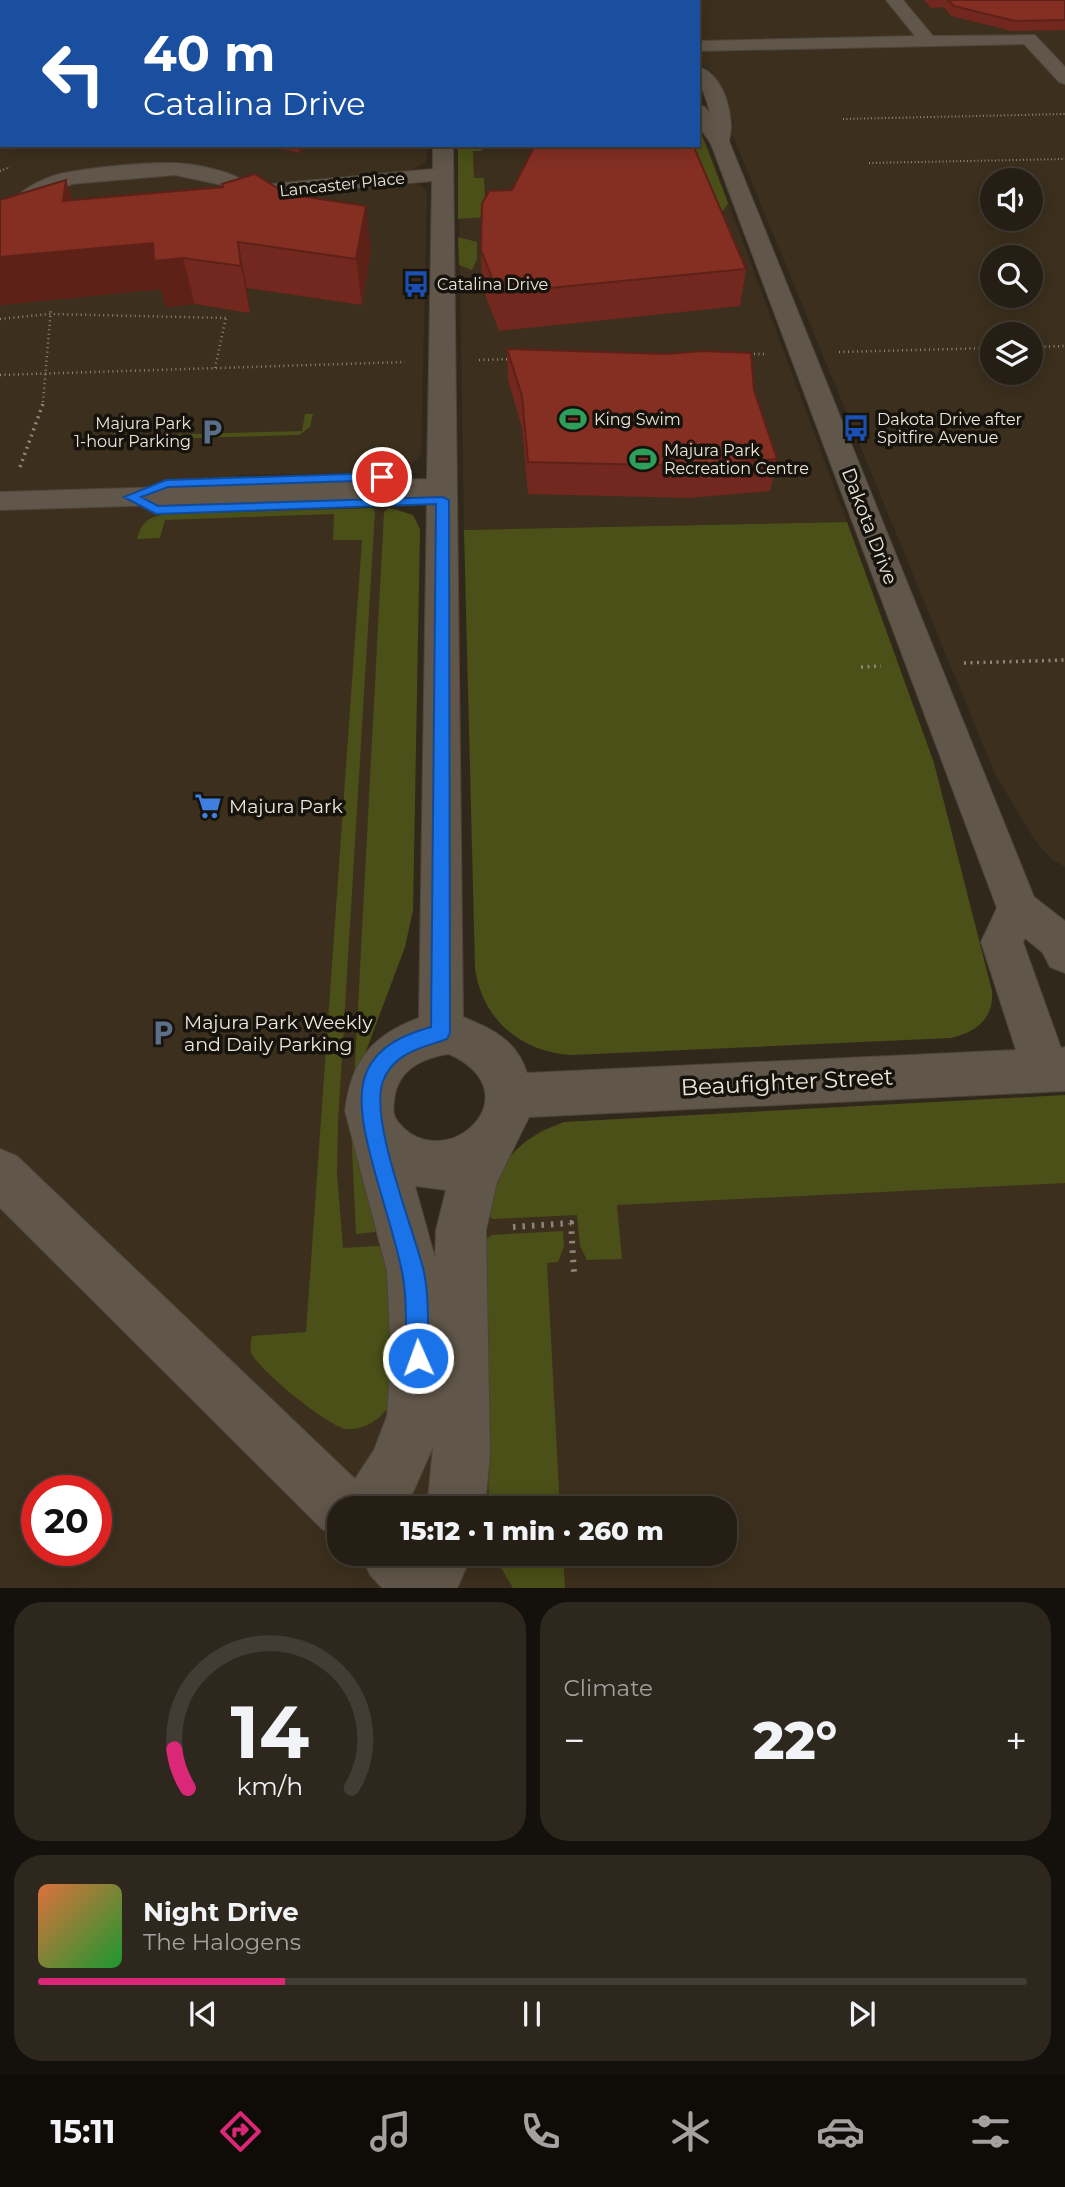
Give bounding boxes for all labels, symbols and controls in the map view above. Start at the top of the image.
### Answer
text: 40 m [143,24,275,83]
icon: left [28,28,119,119]
text: Catalina Drive [143,84,365,123]
street label: Lancaster Place [278,168,406,201]
map controls [980,168,1043,385]
button: sound [980,168,1043,231]
button: search [980,245,1043,308]
bus stop icon: Catalina Drive [401,269,431,299]
place label: Catalina Drive [437,275,548,294]
button: layers [980,322,1043,385]
sports icon: King Swim [558,404,588,434]
place label: King Swim [594,410,681,429]
place label: Dakota Drive after Spitfire Avenue [877,410,1022,447]
bus stop icon: Dakota Drive after Spitfire Avenue [841,413,871,443]
place label: Majura Park 1-hour Parking [74,414,191,451]
parking icon: Majura Park 1-hour Parking [197,417,227,447]
place label: Majura Park Recreation Centre [664,441,809,478]
sports icon: Majura Park Recreation Centre [628,444,658,474]
pin [352,447,412,507]
icon: arrive [363,458,401,496]
street label: Dakota Drive [837,465,902,588]
supermarket icon: Majura Park [193,791,223,821]
place label: Majura Park [229,795,343,818]
place label: Majura Park Weekly and Daily Parking [184,1011,373,1056]
parking icon: Majura Park Weekly and Daily Parking [148,1018,178,1048]
street label: Beaufighter Street [680,1062,894,1102]
position arrow [381,1321,455,1395]
speed limit sign: 20 [21,1475,112,1566]
text: 15:12 · 1 min · 260 m [400,1515,664,1547]
text: Climate [564,1674,653,1702]
text: 14 [230,1688,309,1776]
text: 22° [753,1709,837,1772]
text: − [564,1717,585,1764]
text: + [1005,1717,1027,1764]
text: km/h [236,1770,303,1800]
text: Night Drive [143,1896,299,1928]
text: The Halogens [143,1928,301,1956]
icon: previous [184,1995,222,2033]
icon: pause [513,1995,551,2033]
icon: next [843,1995,881,2033]
icon: directions [216,2107,265,2156]
icon: music [366,2107,415,2156]
icon: phone [516,2107,565,2156]
icon: climate [666,2107,715,2156]
icon: car [816,2107,865,2156]
icon: filters [966,2107,1015,2156]
text: 15:11 [50,2112,115,2151]

